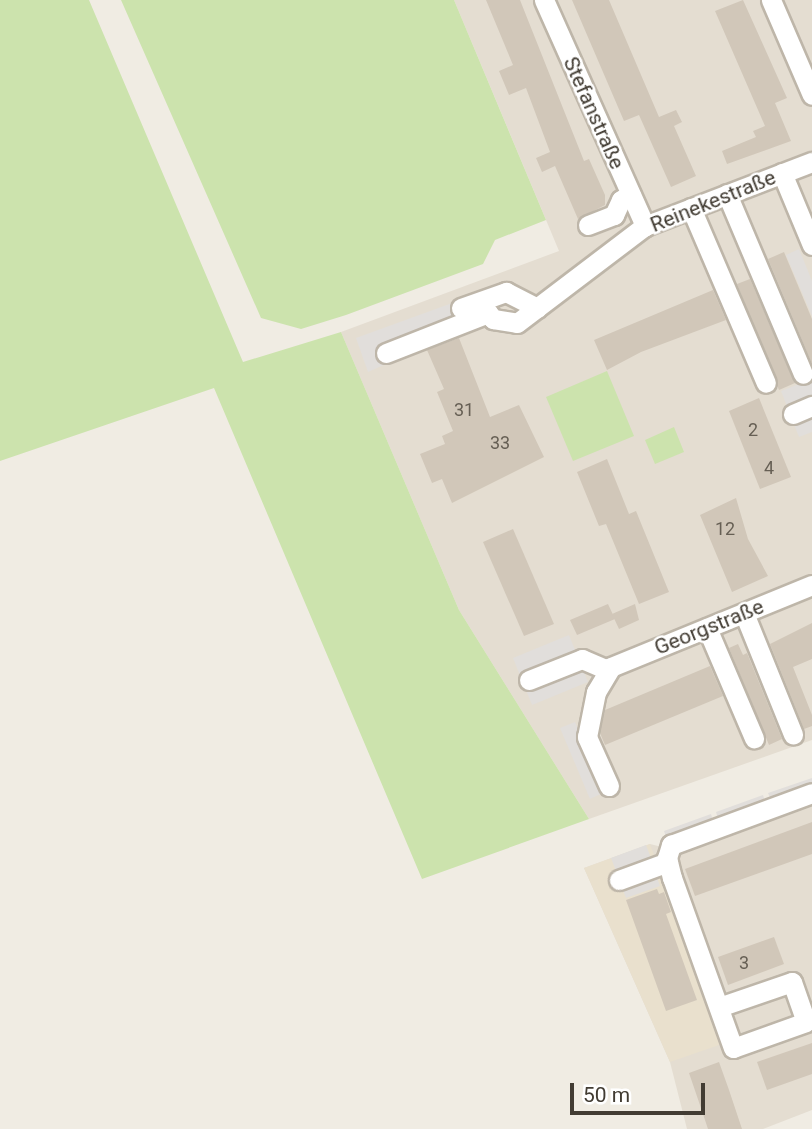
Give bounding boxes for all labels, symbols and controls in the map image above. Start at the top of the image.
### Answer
street label: Stefanstraße [558,53,630,173]
street label: Reinekestraße [647,164,779,238]
house number: 31 [454,399,474,421]
house number: 2 [748,419,758,441]
house number: 33 [490,432,510,454]
house number: 4 [764,457,774,479]
house number: 12 [715,518,735,540]
street label: Georgstraße [651,594,767,660]
house number: 3 [739,952,749,974]
scale bar [574,1070,709,1114]
text: 50 m [583,1083,630,1107]

